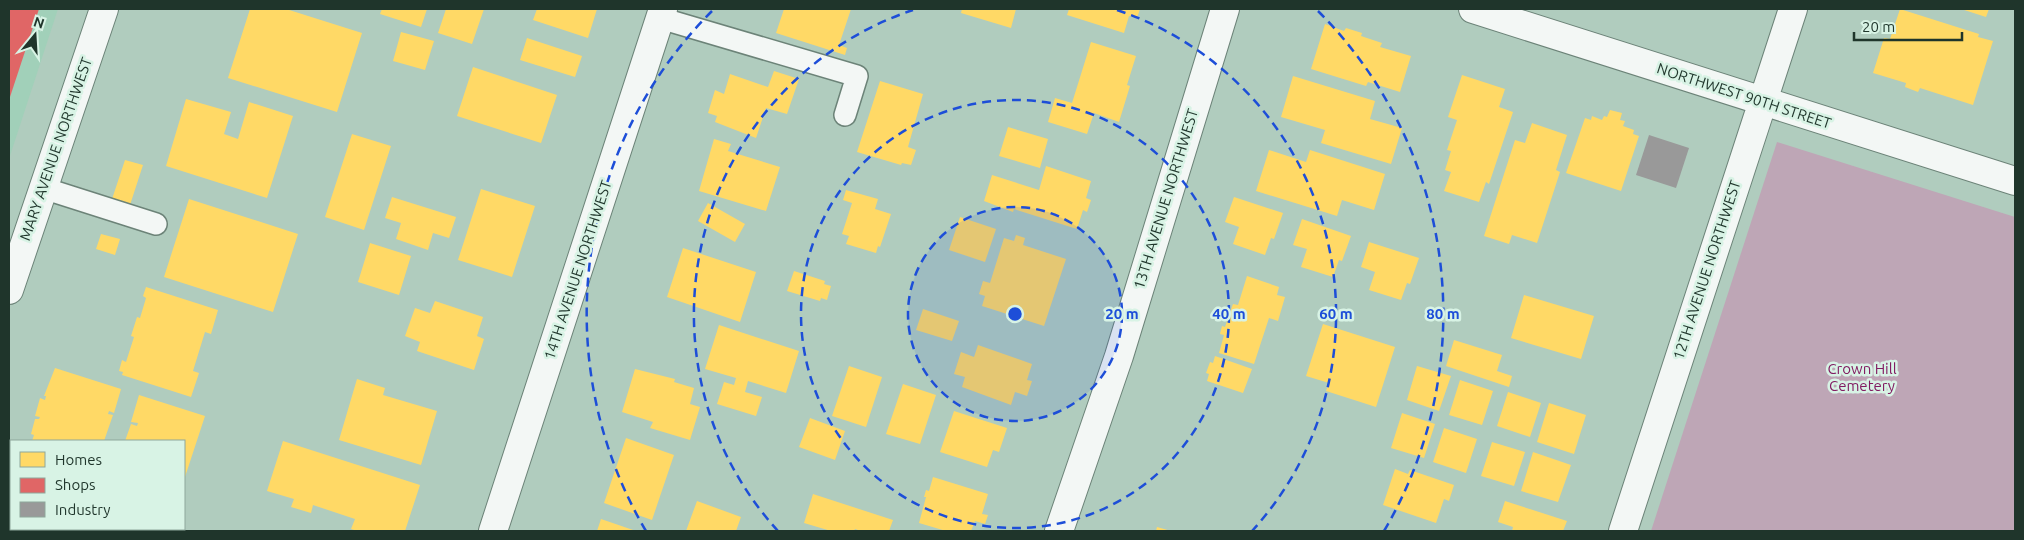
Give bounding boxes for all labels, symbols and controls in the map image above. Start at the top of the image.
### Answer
north arrow [10,10,60,60]
scale bar [1854,10,1962,42]
text: N [32,13,46,32]
text: 20 m [1862,18,1895,35]
street label: MARY AVENUE NORTHWEST [16,54,95,243]
street label: NORTHWEST 90TH STREET [1655,59,1834,132]
street label: 13TH AVENUE NORTHWEST [1130,106,1201,291]
street label: 14TH AVENUE NORTHWEST [540,177,615,362]
street label: 12TH AVENUE NORTHWEST [1669,177,1744,362]
centre of rings [1006,305,1024,323]
text: 20 m [1105,305,1139,322]
text: 40 m [1212,305,1246,322]
text: 60 m [1319,305,1353,322]
text: 80 m [1426,305,1460,322]
park label: Crown Hill Cemetery [1827,360,1897,394]
legend [10,440,185,530]
text: Homes [55,451,102,468]
text: Shops [55,476,96,493]
text: Industry [55,501,110,518]

